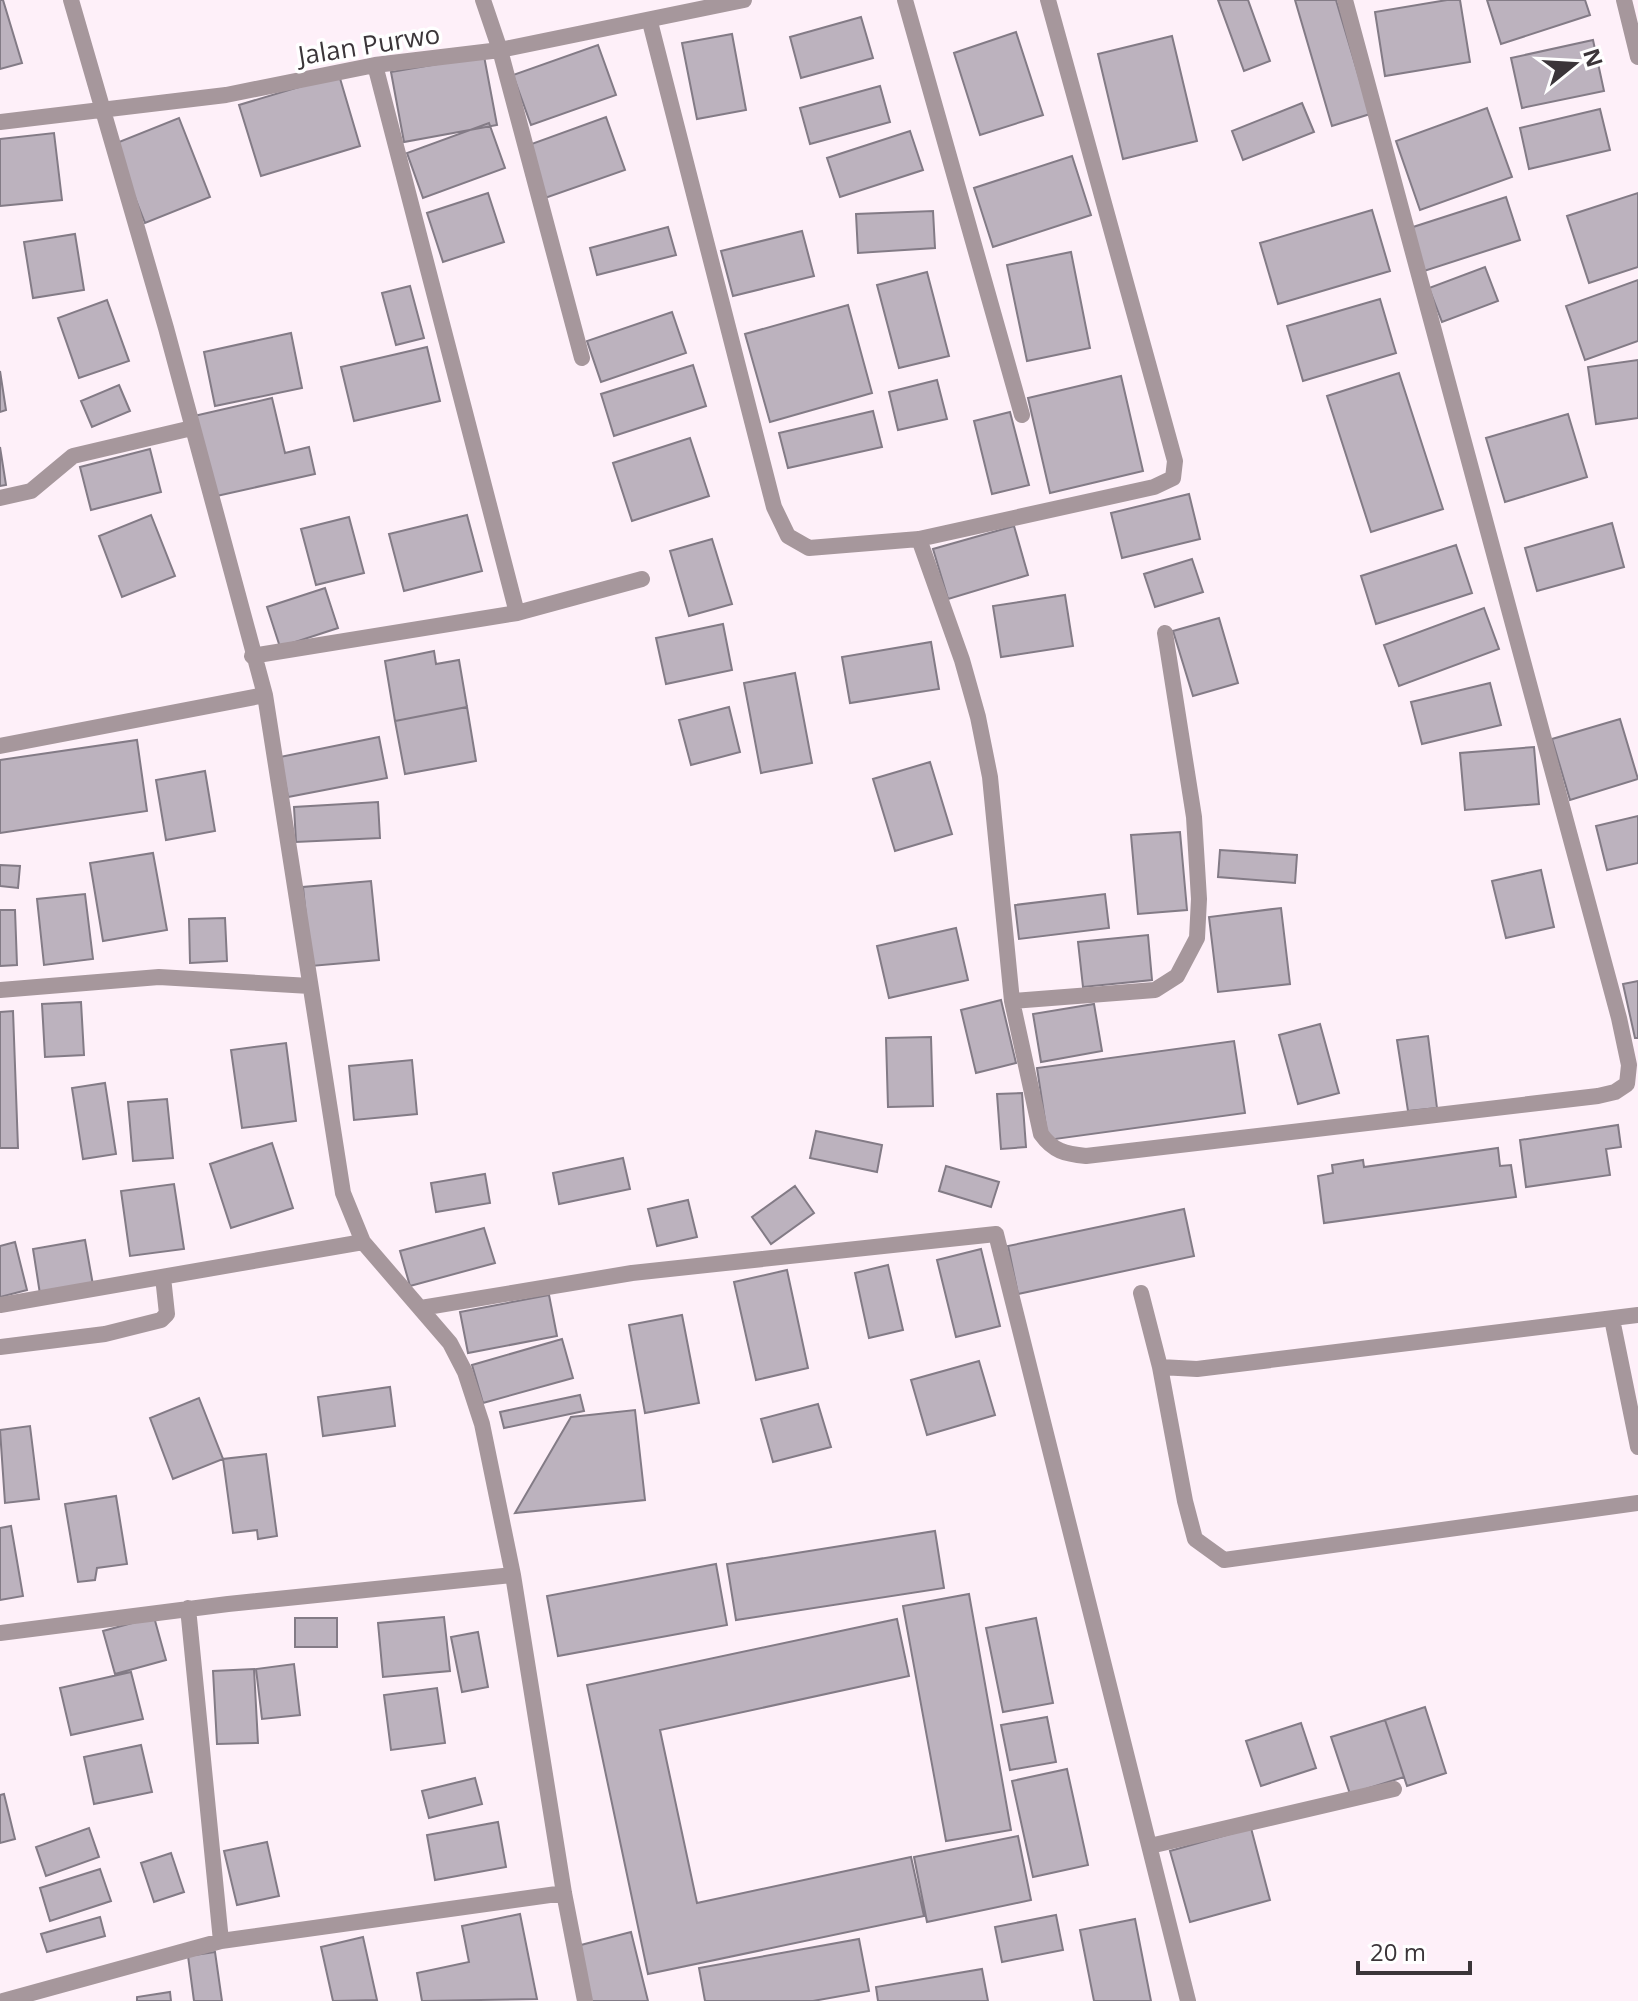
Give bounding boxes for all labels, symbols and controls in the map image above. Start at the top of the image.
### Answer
street label: Jalan Purwo [292,15,442,73]
north arrow [1534,24,1614,104]
text: N [1577,44,1611,71]
scale bar [1358,1925,1470,1975]
text: 20 m [1370,1935,1426,1968]

